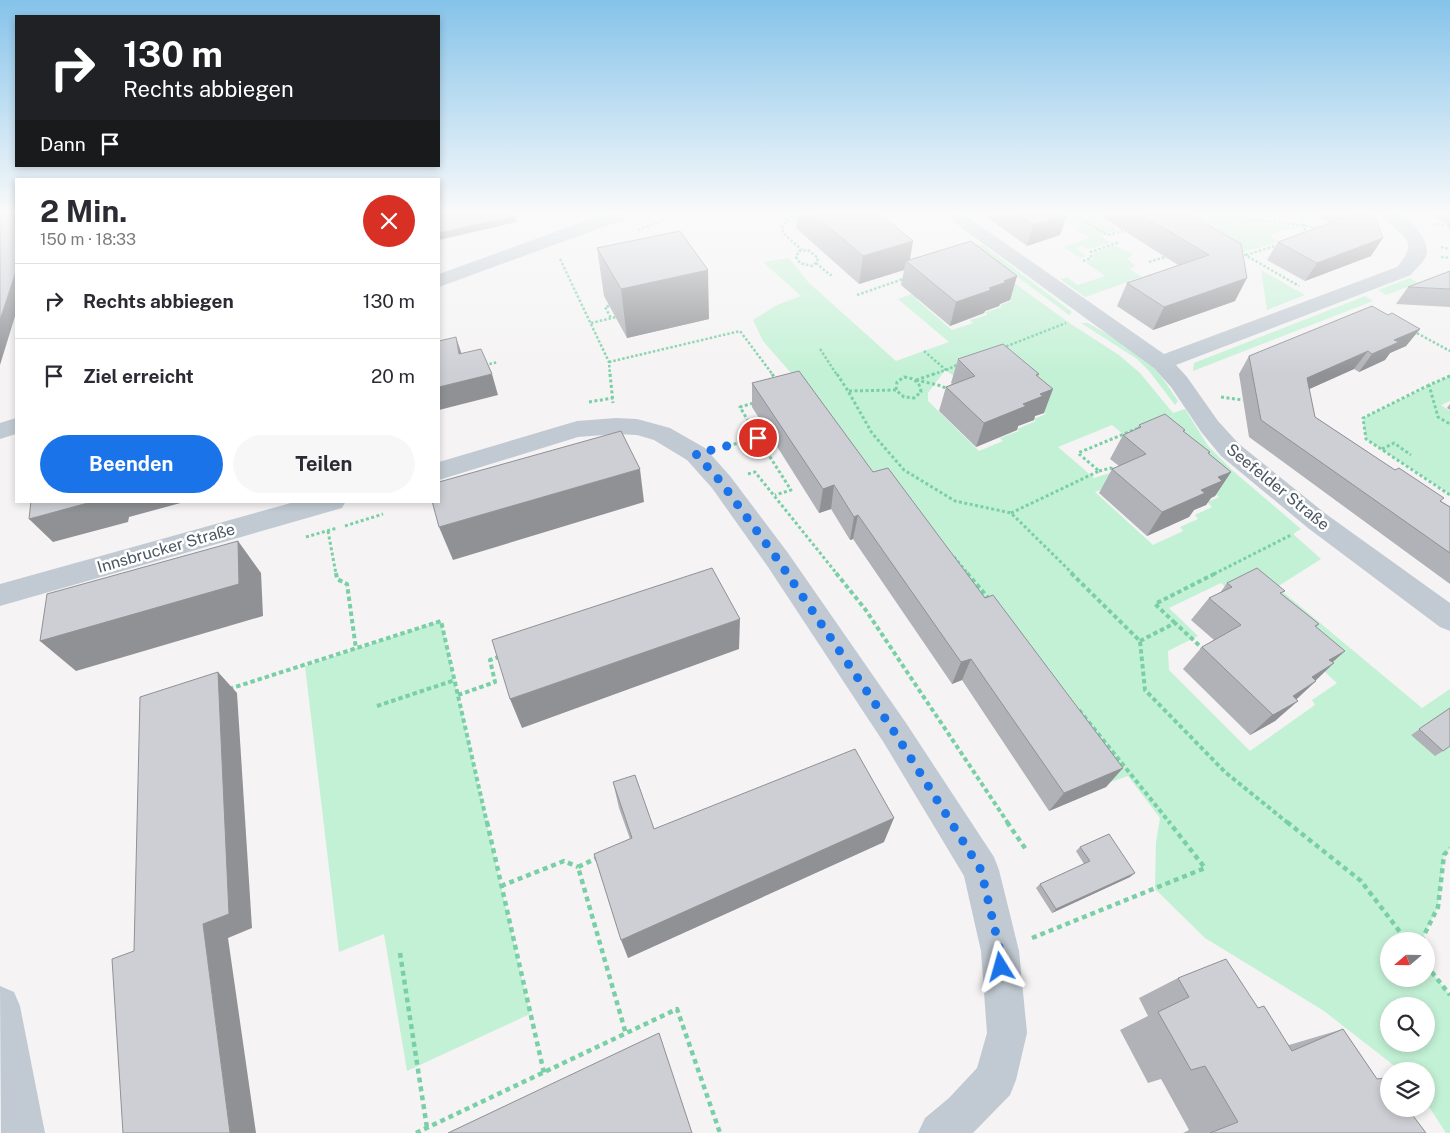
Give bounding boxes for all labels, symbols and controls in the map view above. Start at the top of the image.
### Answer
text: 130 m [123,34,223,75]
icon: right [40,35,105,100]
text: Rechts abbiegen [123,76,294,102]
icon: arrive [96,130,124,158]
text: Dann [40,133,86,155]
text: 2 Min. [40,193,127,229]
button: close [363,195,415,247]
text: 150 m · 18:33 [40,230,136,249]
icon: right [40,287,68,315]
text: Rechts abbiegen [83,290,234,312]
text: 130 m [363,290,415,312]
icon: arrive [40,362,68,390]
text: Ziel erreicht [83,365,194,387]
text: 20 m [371,365,415,387]
pin [737,417,779,459]
icon: arrive [744,424,772,452]
button: Beenden [40,435,223,493]
button: Teilen [233,435,415,493]
street label: Seefelder Straße [1223,440,1333,534]
street label: Innsbrucker Straße [95,519,237,577]
north arrow [1380,932,1435,988]
map controls [1380,932,1435,1117]
position arrow [974,940,1026,992]
button: search [1380,997,1435,1052]
button: layers [1380,1062,1435,1117]

